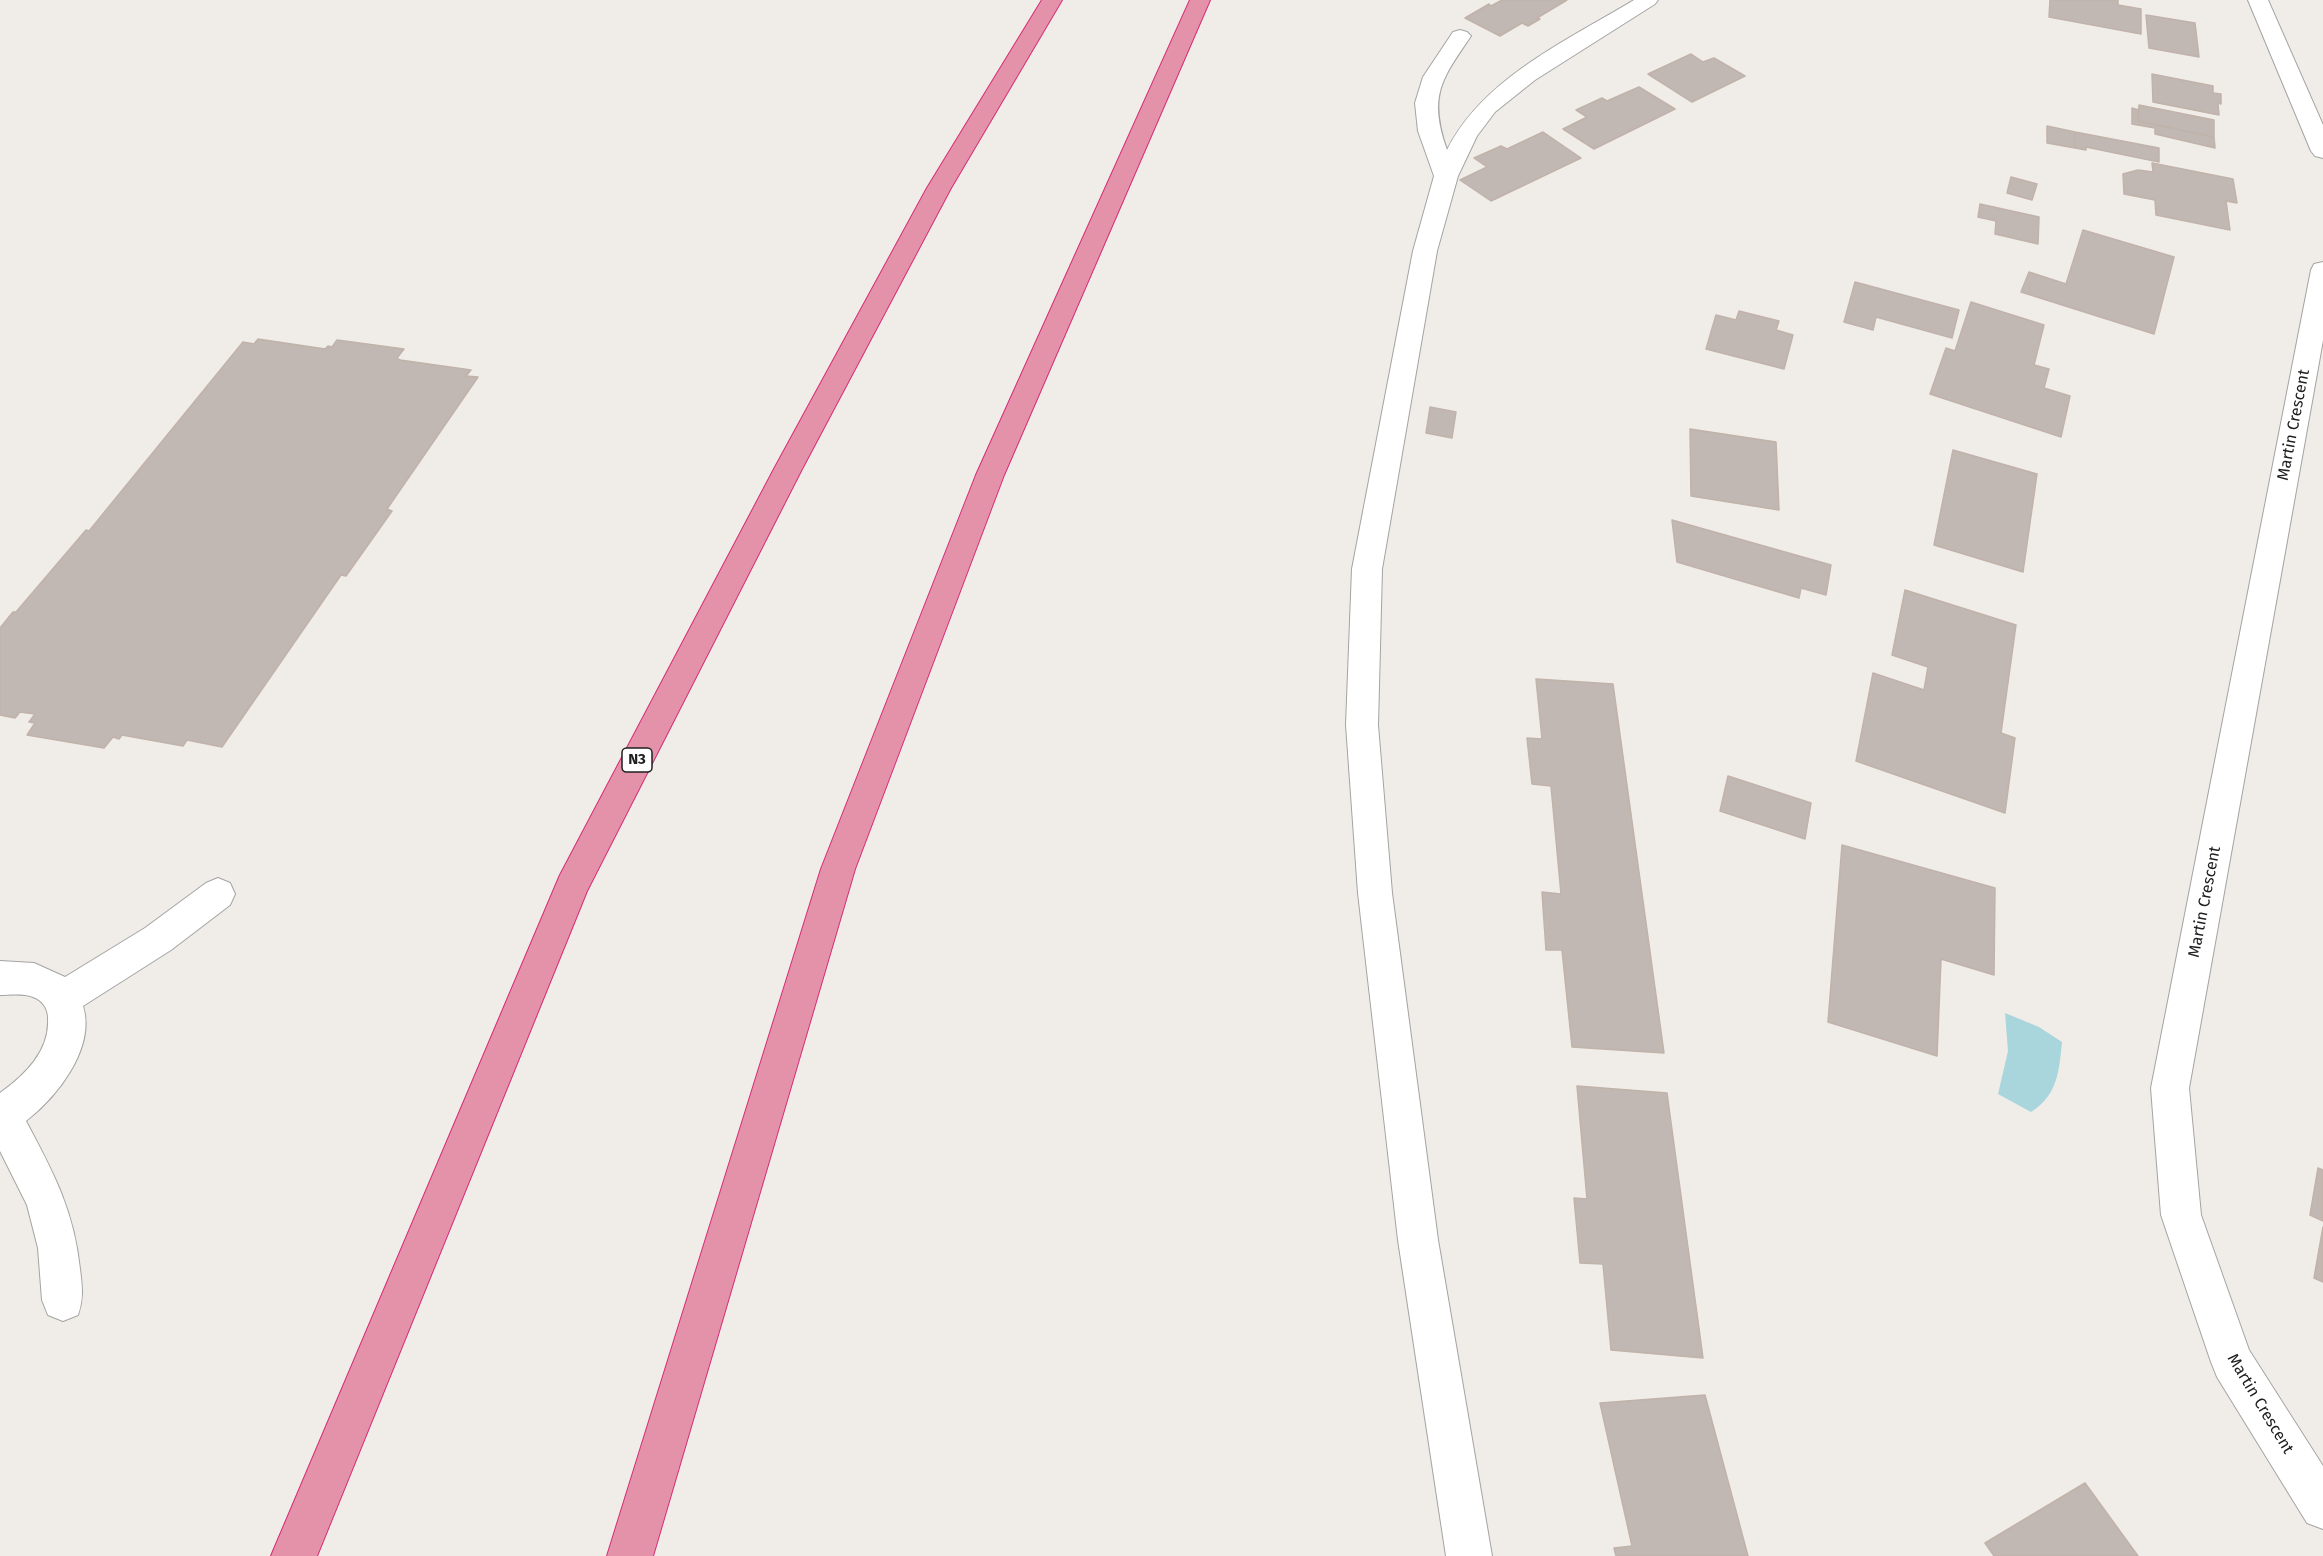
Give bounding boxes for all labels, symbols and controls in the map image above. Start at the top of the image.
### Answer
street label: Martin Crescent [2274,368,2314,482]
road number: N3 [622,748,652,772]
street label: Martin Crescent [2185,845,2225,959]
street label: Martin Crescent [2223,1351,2297,1457]

